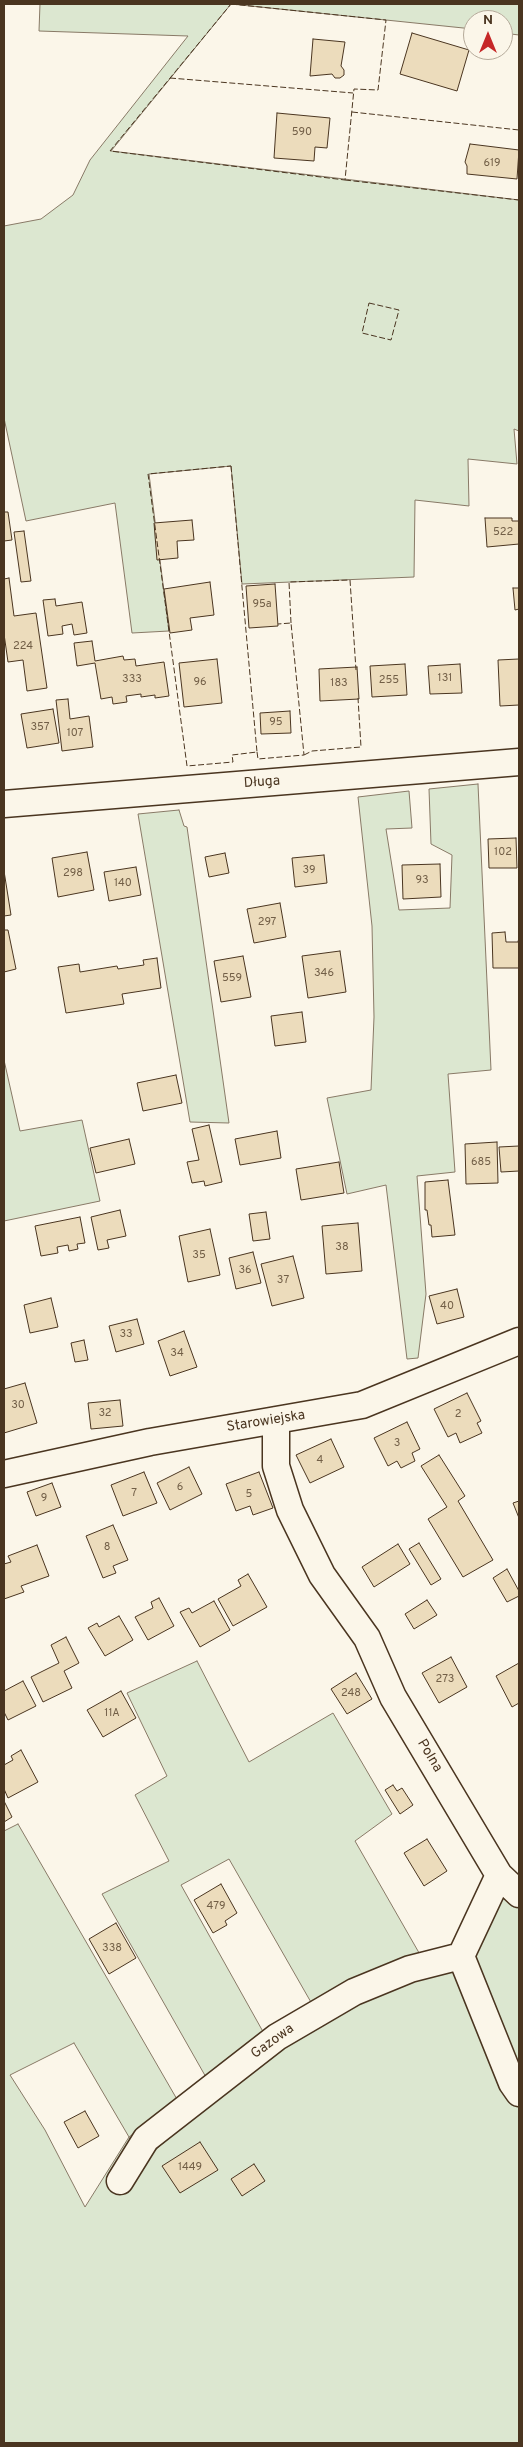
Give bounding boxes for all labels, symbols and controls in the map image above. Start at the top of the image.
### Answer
north arrow [463,10,513,60]
text: N [483,12,493,29]
house number: 590 [292,126,312,140]
house number: 619 [483,157,501,171]
house number: 522 [493,526,513,540]
house number: 95a [252,598,272,612]
house number: 224 [13,640,33,654]
house number: 131 [438,672,452,686]
house number: 333 [122,673,142,687]
house number: 255 [379,674,399,688]
house number: 96 [193,676,207,690]
house number: 183 [330,677,348,691]
house number: 95 [269,716,283,730]
house number: 357 [30,721,50,735]
house number: 107 [67,727,83,741]
street label: Długa [243,773,281,793]
house number: 102 [494,846,512,860]
house number: 39 [303,864,315,878]
house number: 298 [63,867,83,881]
house number: 93 [415,874,429,888]
house number: 140 [114,877,132,891]
house number: 297 [258,916,276,930]
house number: 346 [314,967,334,981]
house number: 559 [222,972,242,986]
house number: 685 [471,1156,491,1170]
house number: 38 [335,1241,349,1255]
house number: 35 [192,1249,206,1263]
house number: 36 [238,1264,252,1278]
house number: 37 [277,1274,289,1288]
house number: 40 [440,1300,454,1314]
house number: 33 [119,1328,133,1342]
house number: 34 [170,1347,184,1361]
house number: 30 [11,1399,25,1413]
house number: 32 [98,1407,112,1421]
street label: Starowiejska [225,1407,307,1437]
house number: 2 [455,1408,461,1422]
house number: 3 [394,1437,400,1451]
house number: 4 [317,1454,323,1468]
house number: 6 [177,1481,183,1495]
house number: 7 [131,1487,137,1501]
house number: 5 [246,1488,252,1502]
house number: 9 [41,1492,47,1506]
house number: 8 [104,1541,110,1555]
house number: 273 [436,1673,454,1687]
house number: 248 [341,1687,361,1701]
house number: 11A [104,1707,120,1721]
street label: Polna [413,1736,445,1776]
house number: 479 [206,1900,226,1914]
house number: 338 [102,1942,122,1956]
street label: Gazowa [248,2021,298,2063]
house number: 1449 [178,2161,202,2175]

